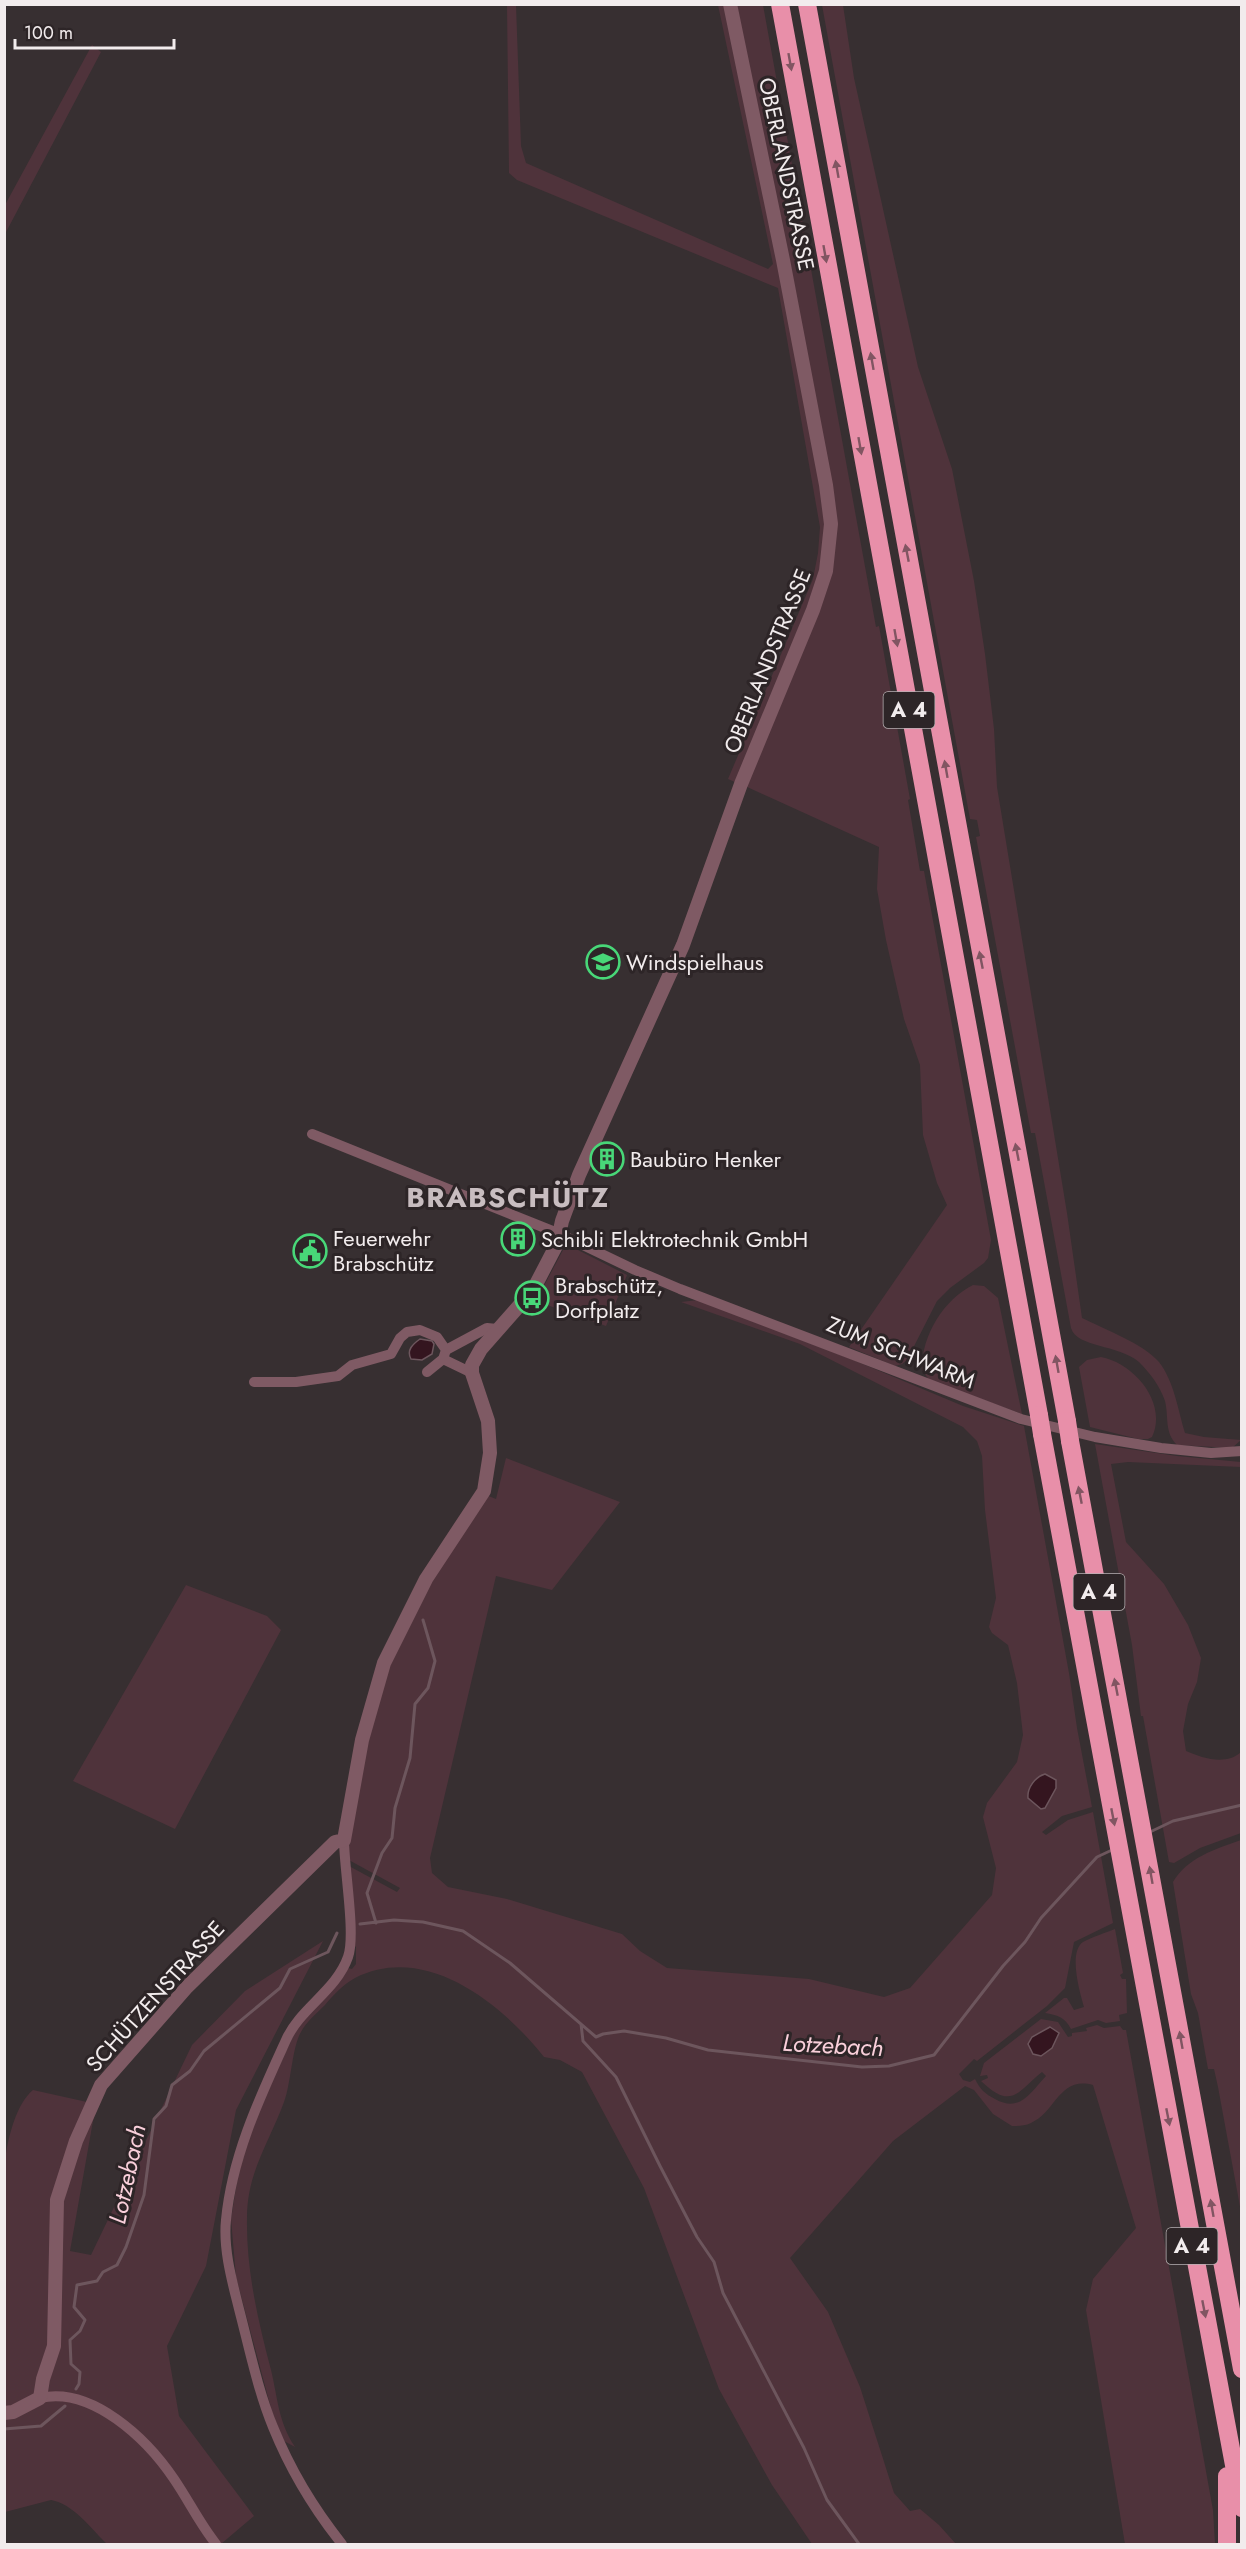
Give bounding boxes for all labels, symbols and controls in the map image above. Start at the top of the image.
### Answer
scale bar [15,12,174,50]
text: 100 m [24,20,73,46]
one-way arrow [786,53,795,72]
street label: OBERLANDSTRASSE [751,75,823,273]
one-way arrow [832,159,841,178]
one-way arrow [821,245,830,264]
one-way arrow [867,351,876,370]
one-way arrow [856,436,865,455]
one-way arrow [902,543,911,562]
street label: OBERLANDSTRASSE [715,564,819,758]
one-way arrow [891,628,900,647]
road number: A 4 [884,692,934,728]
one-way arrow [942,759,951,778]
school or university icon: Windspielhaus [585,944,621,980]
place label: Windspielhaus [626,946,764,978]
one-way arrow [976,951,985,970]
building icon: Baubüro Henker [589,1141,625,1177]
one-way arrow [1012,1142,1021,1161]
place label: Baubüro Henker [630,1143,782,1175]
district label: BRABSCHÜTZ [406,1177,610,1218]
building icon: Schibli Elektrotechnik GmbH [500,1221,536,1257]
place label: Feuerwehr Brabschütz [333,1222,434,1279]
place label: Schibli Elektrotechnik GmbH [541,1223,808,1255]
public building icon: Feuerwehr Brabschütz [292,1233,328,1269]
place label: Brabschütz, Dorfplatz [555,1269,663,1326]
bus stop icon: Brabschütz, Dorfplatz [514,1280,550,1316]
street label: ZUM SCHWARM [822,1308,980,1396]
one-way arrow [1052,1354,1061,1373]
one-way arrow [1075,1485,1084,1504]
road number: A 4 [1074,1574,1124,1610]
one-way arrow [1111,1677,1120,1696]
one-way arrow [1109,1808,1118,1827]
one-way arrow [1146,1865,1155,1884]
street label: SCHÜTZENSTRASSE [78,1913,232,2079]
water label: Lotzebach [782,2025,884,2065]
one-way arrow [1176,2031,1185,2050]
one-way arrow [1164,2108,1173,2127]
water label: Lotzebach [99,2121,155,2227]
one-way arrow [1207,2198,1216,2217]
road number: A 4 [1166,2228,1218,2264]
one-way arrow [1200,2299,1209,2318]

